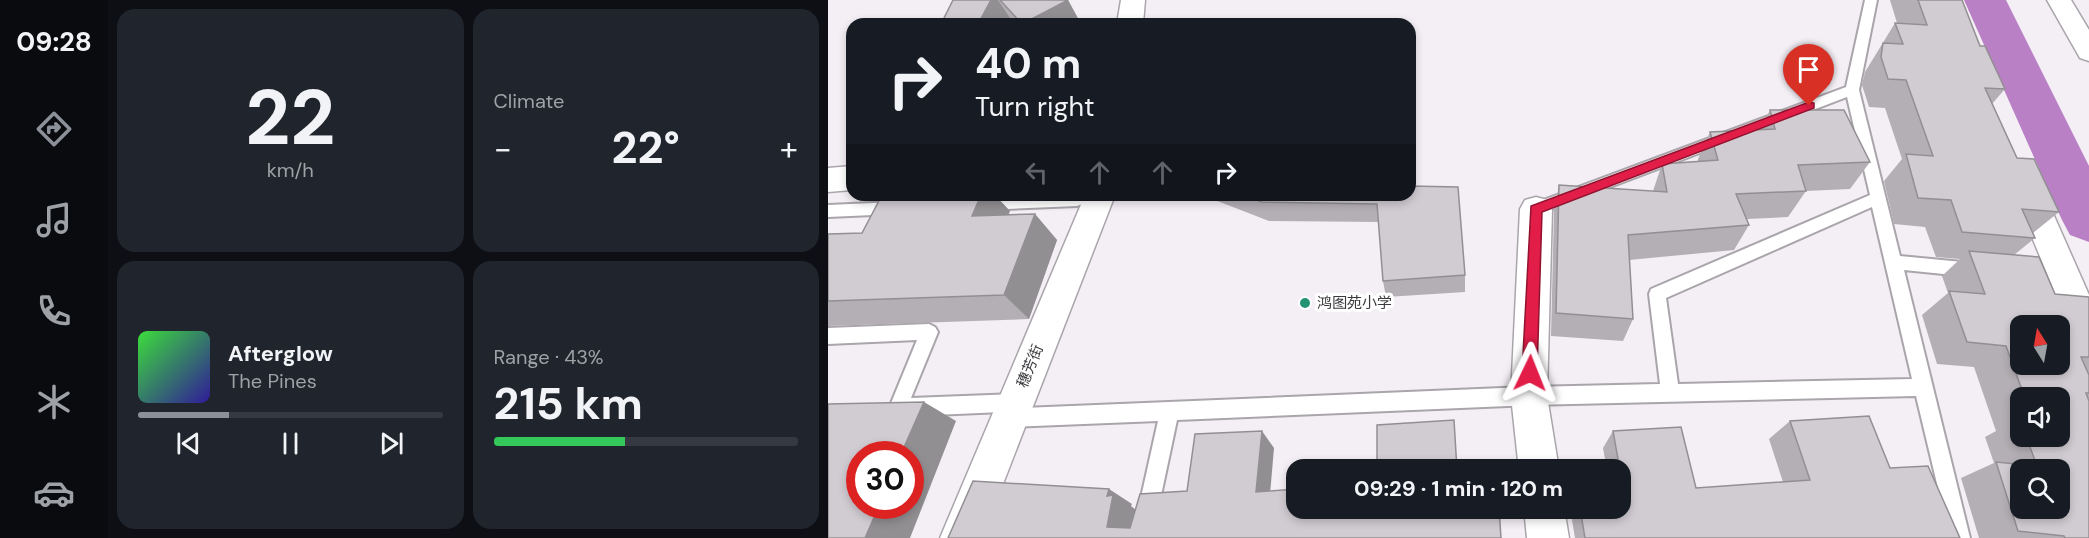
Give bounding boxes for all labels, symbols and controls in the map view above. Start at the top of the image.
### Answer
text: 09:28 [16,24,92,59]
text: 40 m [975,36,1081,91]
icon: right [876,42,954,120]
pin [1783,44,1834,106]
icon: arrive [1792,53,1825,86]
text: 22 [245,67,335,168]
text: Climate [494,88,564,114]
text: Turn right [975,89,1095,124]
icon: directions [33,108,75,150]
text: 22° [612,118,680,177]
text: − [494,127,512,170]
text: + [780,127,798,170]
icon: left [1020,156,1053,189]
icon: ahead [1083,156,1116,189]
icon: ahead [1146,156,1179,189]
icon: right [1209,156,1242,189]
text: km/h [267,157,314,183]
icon: music [33,199,75,241]
icon: phone [33,290,75,332]
place label: 鸿图苑小学 [1317,293,1392,313]
marker: 鸿图苑小学 [1298,296,1312,310]
north arrow [2010,315,2070,375]
map controls [2010,315,2070,519]
text: Afterglow [228,339,333,368]
street label: 穗芳街 [1012,341,1048,391]
position arrow [1498,341,1562,405]
text: Range · 43% [494,344,604,370]
text: The Pines [228,368,317,394]
text: 215 km [494,374,643,433]
icon: climate [33,381,75,423]
button: sound [2010,387,2070,447]
icon: previous [172,427,205,460]
icon: pause [274,427,307,460]
icon: next [375,427,408,460]
speed limit sign: 30 [846,441,924,519]
button: search [2010,459,2070,519]
icon: car [33,472,75,514]
text: 09:29 · 1 min · 120 m [1354,474,1563,503]

